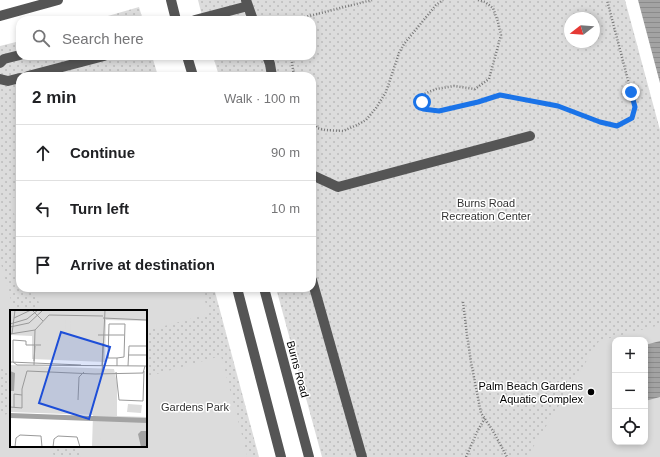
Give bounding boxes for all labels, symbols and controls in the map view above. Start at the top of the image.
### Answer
north arrow [564,12,600,48]
search box [16,16,316,60]
icon: search [30,27,52,49]
text: Search here [62,30,144,47]
route end [622,83,640,101]
text: 2 min [32,88,76,107]
text: Walk · 100 m [224,91,300,106]
route start [413,93,431,111]
icon: ahead [32,142,54,164]
text: Continue [70,144,135,161]
text: 90 m [271,145,300,160]
park label: Burns Road Recreation Center [441,197,531,222]
icon: left [32,198,54,220]
text: Turn left [70,200,129,217]
text: 10 m [271,201,300,216]
icon: arrive [32,254,54,276]
text: Arrive at destination [70,256,215,273]
inset map [10,310,147,447]
map controls [612,337,648,445]
button: + [612,337,648,373]
street label: Burns Road [285,339,311,399]
button: − [612,373,648,409]
place label: Palm Beach Gardens Aquatic Complex [478,380,583,405]
marker: Palm Beach Gardens Aquatic Complex [586,387,596,397]
park label: Gardens Park [161,401,229,413]
button: locate [612,409,648,445]

